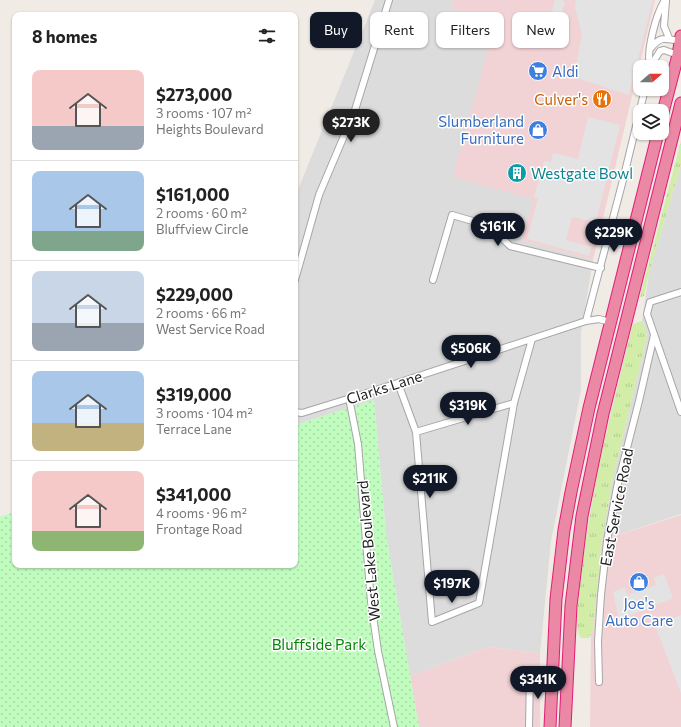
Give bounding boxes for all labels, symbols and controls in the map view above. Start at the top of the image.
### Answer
chip: Buy [310,12,362,48]
chip: Rent [370,12,428,48]
chip: Filters [436,12,504,48]
chip: New [512,12,569,48]
icon: filters [256,25,278,47]
text: 8 homes [32,26,97,47]
supermarket icon: Aldi [527,60,549,82]
north arrow [633,60,669,96]
map controls [633,60,669,140]
place label: Aldi [552,62,579,80]
text: $273,000 [156,84,232,105]
icon: home [64,86,112,134]
restaurant icon: Culver's [591,88,613,110]
place label: Culver's [534,90,588,108]
button: layers [633,104,669,140]
text: 3 rooms · 107 m² [156,105,252,121]
pin: $273K [323,109,379,143]
place label: Slumberland Furniture [438,112,524,147]
text: $273K [332,114,370,130]
shop icon: Slumberland Furniture [527,119,549,141]
text: Heights Boulevard [156,121,263,137]
building icon: Westgate Bowl [506,162,528,184]
place label: Westgate Bowl [531,164,633,182]
text: $161,000 [156,184,230,205]
icon: home [64,187,112,235]
text: 2 rooms · 60 m² [156,205,247,221]
pin: $161K [470,213,526,247]
text: $161K [480,218,516,234]
pin: $229K [586,219,642,253]
text: Bluffview Circle [156,221,248,237]
text: $229K [594,224,634,240]
text: $229,000 [156,284,233,305]
icon: home [64,287,112,335]
text: 2 rooms · 66 m² [156,305,246,321]
text: West Service Road [156,321,265,337]
pin: $506K [443,335,499,369]
text: $506K [451,340,491,356]
street label: Clarks Lane [344,366,424,408]
text: $319,000 [156,384,232,405]
icon: home [64,387,112,435]
pin: $319K [440,392,496,426]
text: $319K [449,397,487,413]
text: 3 rooms · 104 m² [156,405,253,421]
text: Terrace Lane [156,421,232,437]
street label: East Service Road [596,446,636,568]
pin: $211K [402,465,458,499]
text: $211K [412,470,448,486]
street label: West Lake Boulevard [353,480,383,622]
text: $341,000 [156,484,231,505]
icon: home [64,487,112,535]
text: 4 rooms · 96 m² [156,505,247,521]
text: Frontage Road [156,521,242,537]
pin: $197K [424,570,480,604]
shop icon: Joe's Auto Care [628,571,650,593]
text: $197K [433,575,471,591]
place label: Joe's Auto Care [605,594,673,629]
park label: Bluffside Park [272,635,366,653]
pin: $341K [510,666,566,700]
text: $341K [519,671,557,687]

